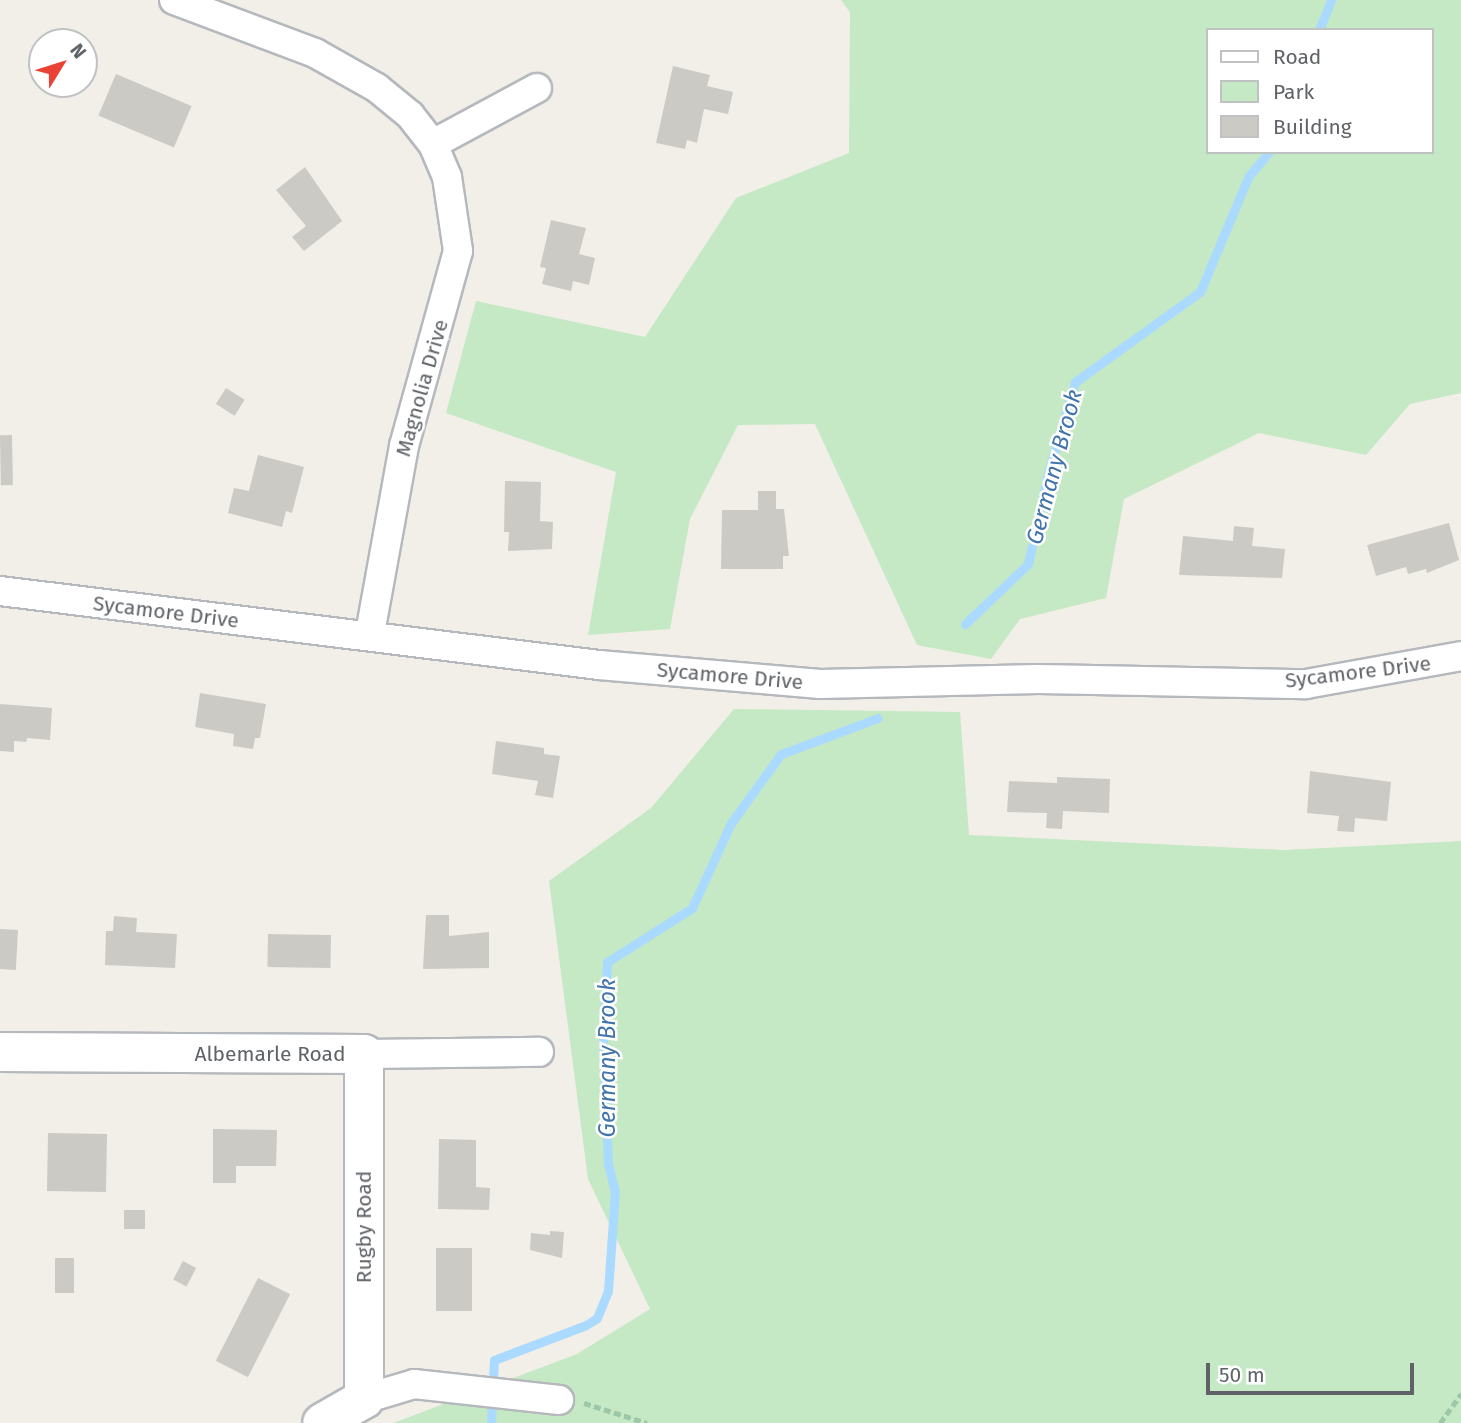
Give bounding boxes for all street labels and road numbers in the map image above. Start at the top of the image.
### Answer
street label: Magnolia Drive [390,317,454,459]
street label: Sycamore Drive [92,591,240,633]
street label: Sycamore Drive [1284,651,1432,693]
street label: Sycamore Drive [656,657,804,695]
street label: Albemarle Road [194,1041,346,1067]
street label: Rugby Road [351,1171,377,1283]

